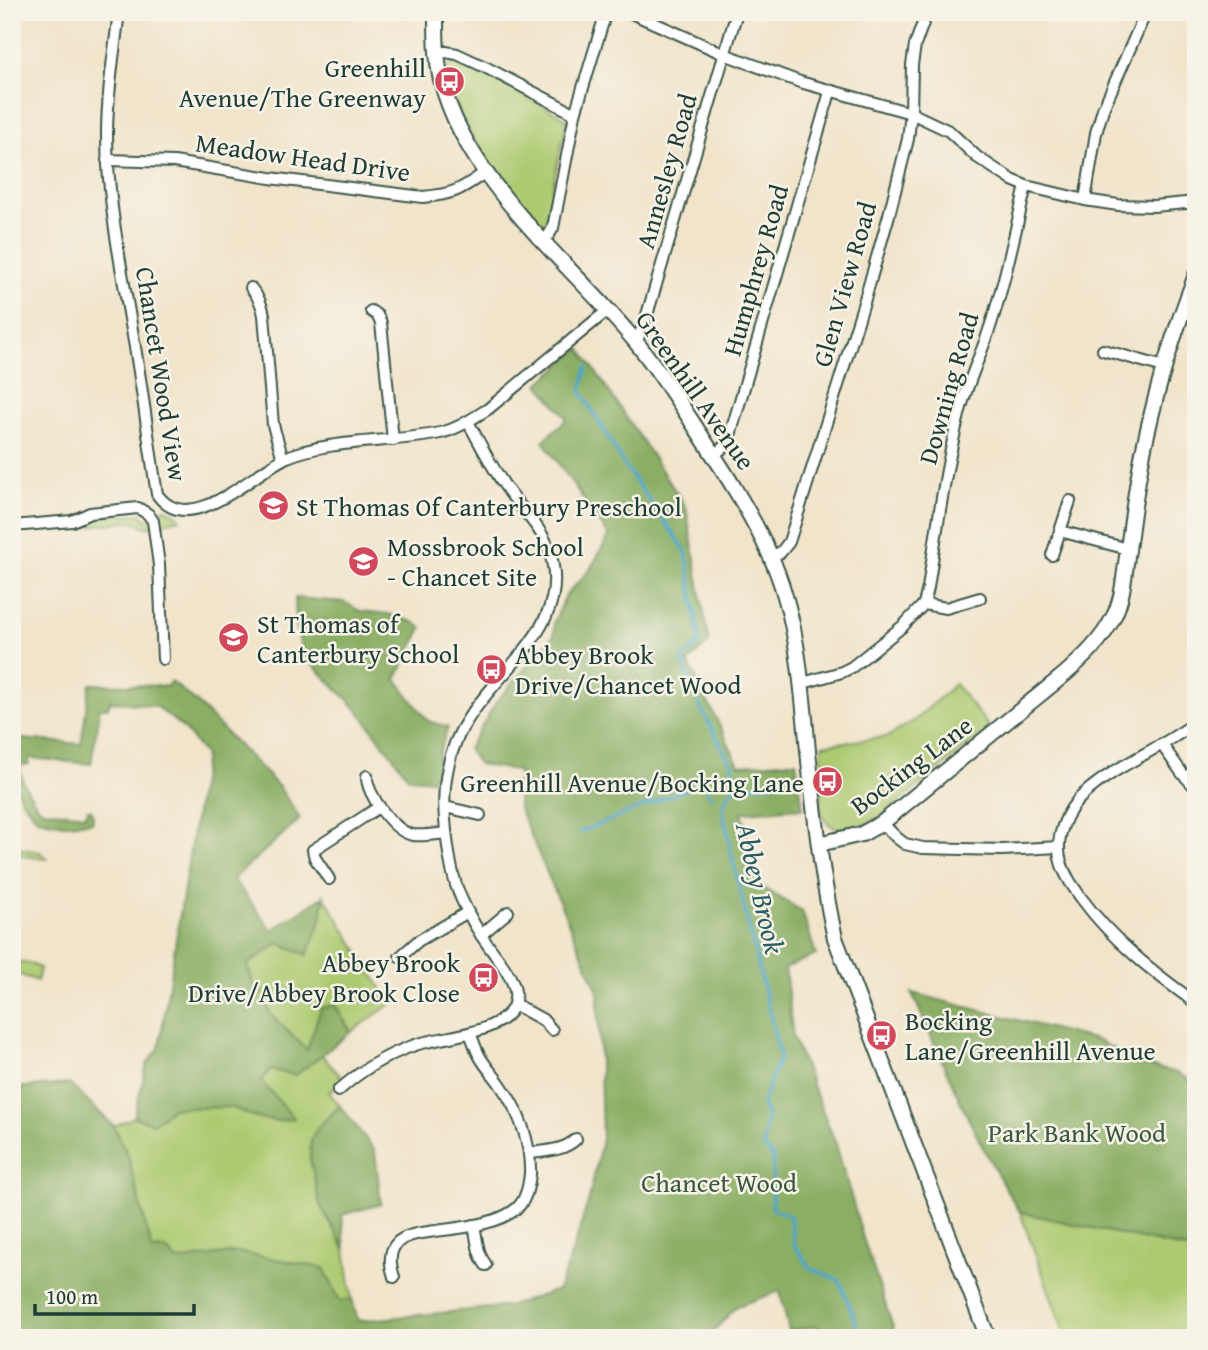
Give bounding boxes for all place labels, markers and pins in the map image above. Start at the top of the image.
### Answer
place label: Greenhill Avenue/The Greenway [179,48,426,117]
bus stop icon: Greenhill Avenue/The Greenway [432,65,466,99]
place label: St Thomas Of Canterbury Preschool [296,487,682,526]
school or university icon: St Thomas Of Canterbury Preschool [256,489,290,523]
place label: Mossbrook School - Chancet Site [387,527,584,596]
school or university icon: Mossbrook School - Chancet Site [347,544,381,578]
place label: St Thomas of Canterbury School [257,604,459,673]
school or university icon: St Thomas of Canterbury School [217,621,251,655]
place label: Abbey Brook Drive/Chancet Wood [515,635,741,704]
bus stop icon: Abbey Brook Drive/Chancet Wood [475,652,509,686]
place label: Greenhill Avenue/Bocking Lane [460,763,804,802]
bus stop icon: Greenhill Avenue/Bocking Lane [810,765,844,799]
place label: Abbey Brook Drive/Abbey Brook Close [188,943,461,1012]
bus stop icon: Abbey Brook Drive/Abbey Brook Close [466,960,500,994]
place label: Bocking Lane/Greenhill Avenue [905,1001,1156,1070]
bus stop icon: Bocking Lane/Greenhill Avenue [865,1018,899,1052]

